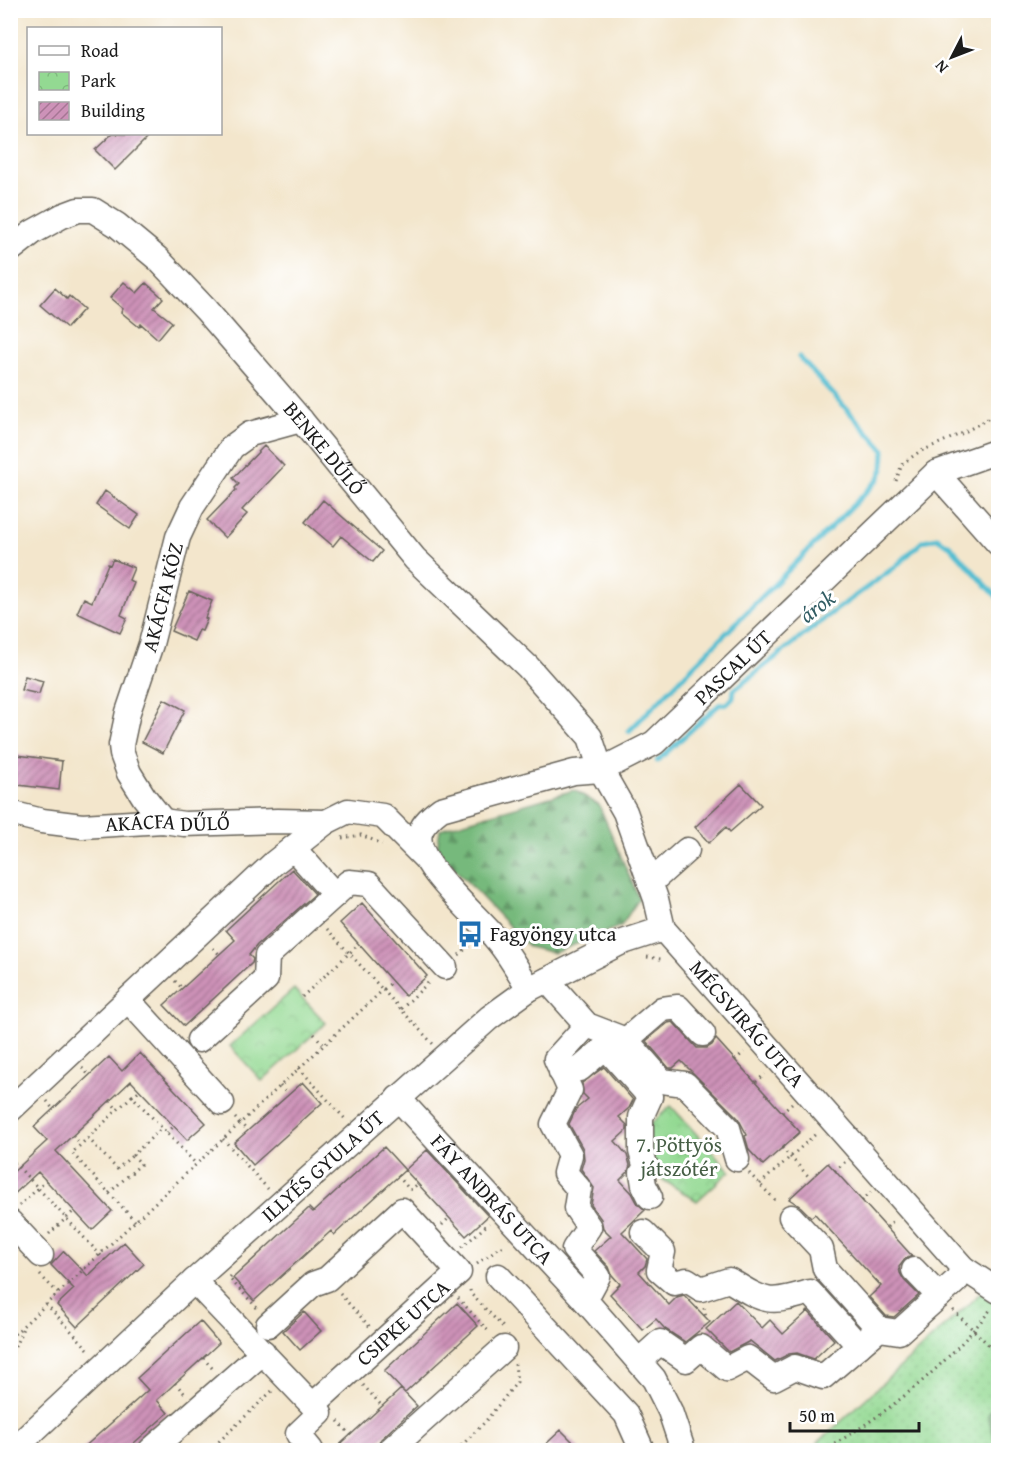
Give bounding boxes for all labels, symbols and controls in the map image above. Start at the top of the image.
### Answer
legend [27,27,222,135]
north arrow [922,27,982,87]
text: Road [81,37,119,64]
text: N [928,55,953,79]
text: Park [81,67,117,94]
text: Building [81,97,145,124]
street label: BENKE DŰLŐ [276,394,373,502]
street label: AKÁCFA KÖZ [133,539,191,656]
water label: árok [792,581,842,630]
street label: PASCAL ÚT [687,622,779,712]
street label: AKÁCFA DŰLŐ [104,805,230,840]
place label: Fagyöngy utca [490,918,616,949]
bus stop icon: Fagyöngy utca [455,919,485,949]
street label: MÉCSVIRÁG UTCA [682,953,812,1094]
street label: ILLYÉS GYULA ÚT [254,1102,391,1229]
street label: FÁY ANDRÁS UTCA [424,1127,561,1271]
park label: 7. Pöttyös játszótér [636,1129,722,1184]
street label: CSIPKE UTCA [349,1272,456,1373]
scale bar [790,1395,919,1433]
text: 50 m [799,1402,835,1429]

